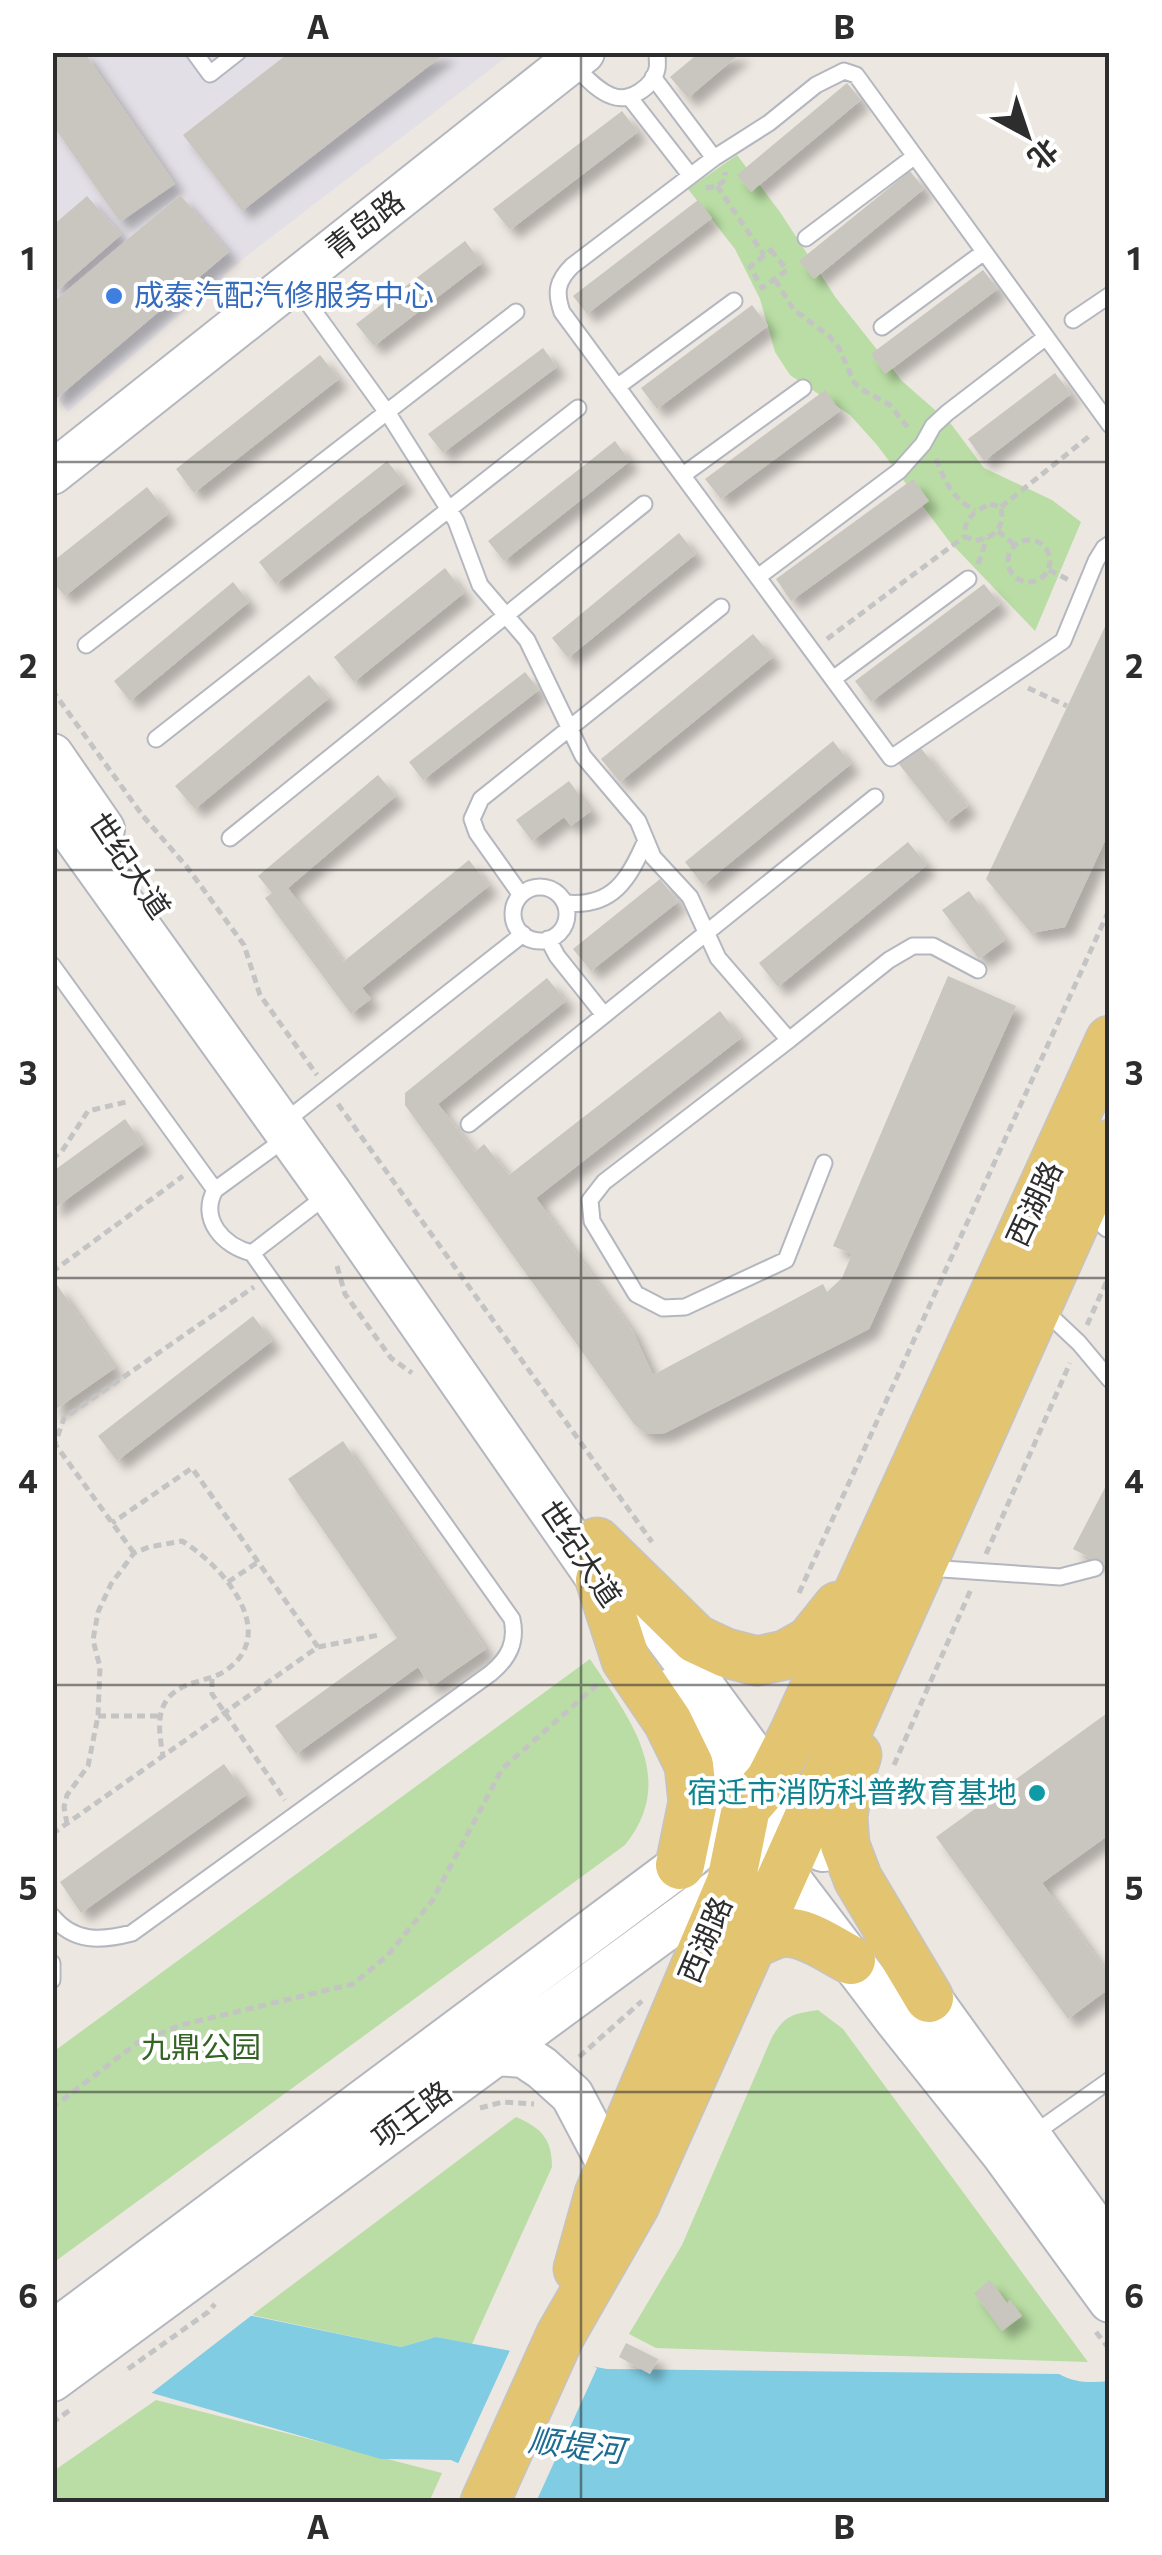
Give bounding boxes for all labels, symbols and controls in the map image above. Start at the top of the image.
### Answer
text: A [307,6,330,46]
text: B [833,6,855,46]
north arrow [977,85,1077,185]
text: 北 [1022,133,1065,177]
street label: 青岛路 [317,181,410,265]
text: 1 [21,237,35,277]
text: 1 [1127,237,1141,277]
place label: 成泰汽配汽修服务中心 [134,275,434,312]
marker: 成泰汽配汽修服务中心 [103,285,125,307]
text: 2 [19,645,37,685]
text: 2 [1125,645,1143,685]
street label: 世纪大道 [82,805,180,925]
text: 3 [19,1052,37,1092]
text: 3 [1125,1052,1143,1092]
street label: 西湖路 [997,1154,1069,1252]
text: 4 [18,1460,38,1500]
text: 4 [1124,1460,1144,1500]
street label: 世纪大道 [533,1493,631,1613]
place label: 宿迁市消防科普教育基地 [687,1772,1017,1809]
marker: 宿迁市消防科普教育基地 [1026,1782,1048,1804]
text: 5 [19,1867,37,1907]
text: 5 [1125,1867,1143,1907]
street label: 西湖路 [669,1890,738,1988]
park label: 九鼎公园 [141,2027,261,2064]
street label: 项王路 [363,2072,458,2154]
text: 6 [18,2275,38,2315]
text: 6 [1124,2275,1144,2315]
water label: 顺堤河 [526,2418,632,2470]
text: A [307,2506,330,2546]
text: B [833,2506,855,2546]

